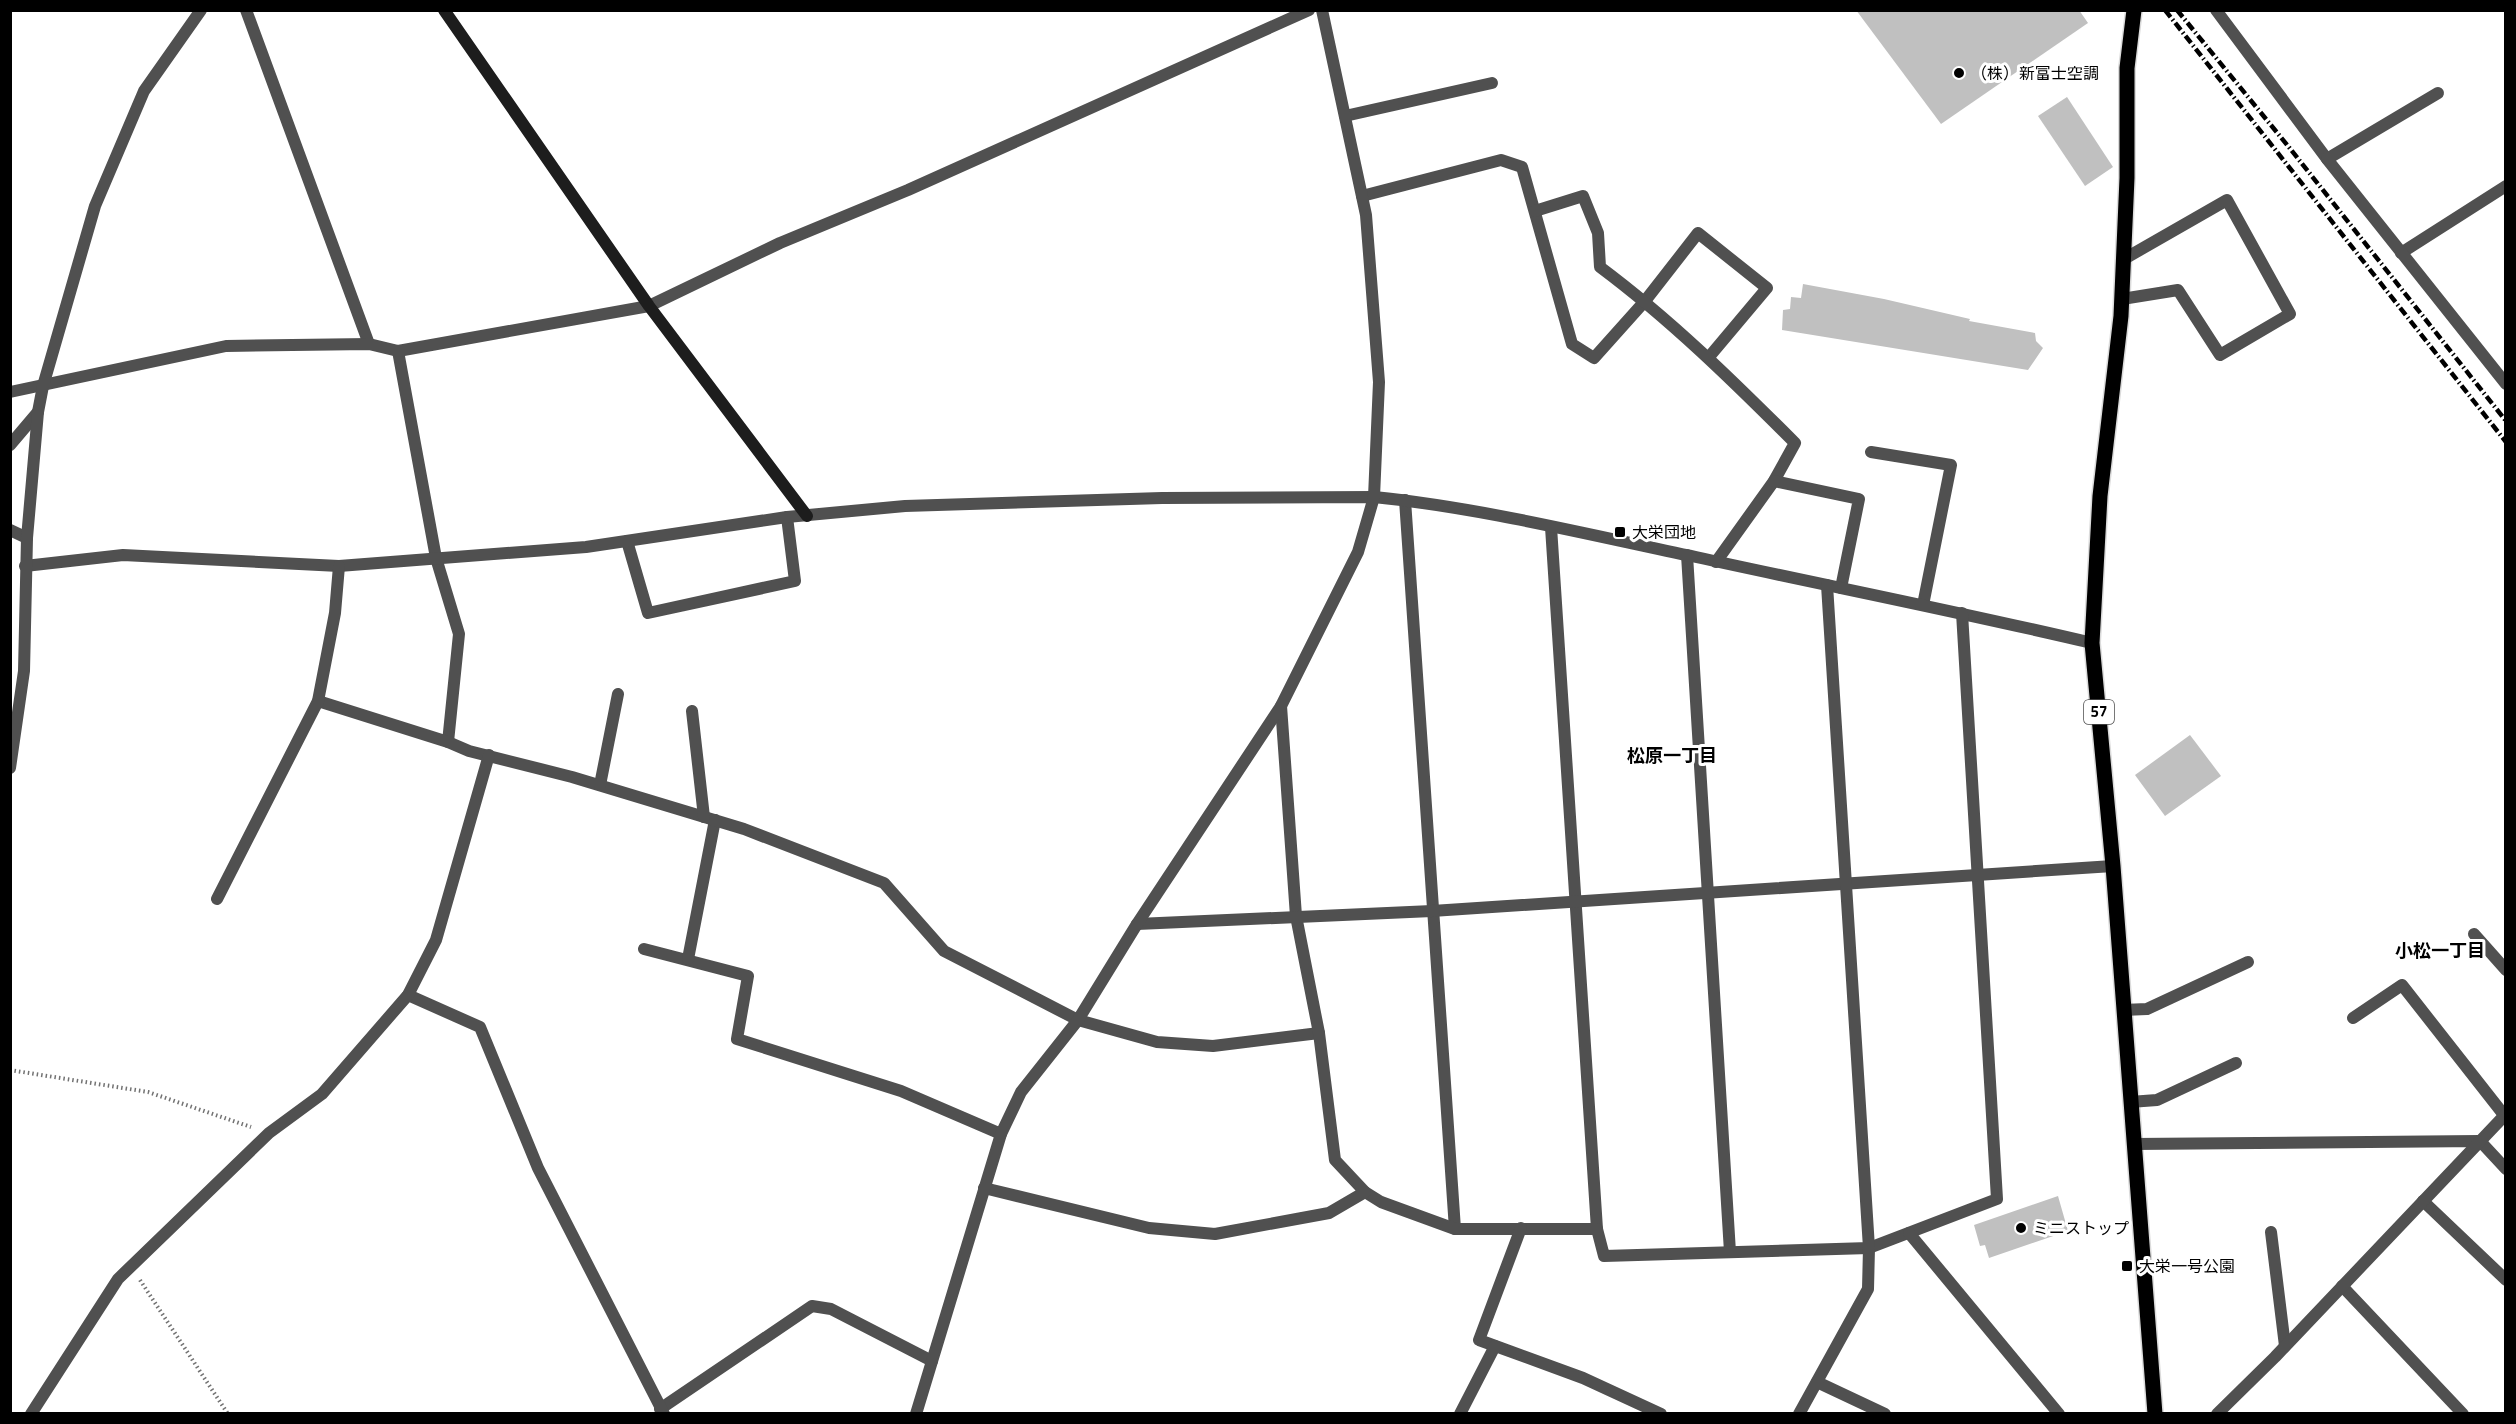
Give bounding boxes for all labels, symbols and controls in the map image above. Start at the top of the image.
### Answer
place label: （株）新富士空調 [1971,61,2099,85]
marker: （株）新富士空調 [1952,66,1966,80]
place label: 大栄団地 [1632,520,1696,544]
marker: 大栄団地 [1613,525,1627,539]
road number: 57 [2084,700,2114,724]
district label: 松原一丁目 [1627,742,1717,769]
district label: 小松一丁目 [2395,937,2485,964]
place label: ミニストップ [2033,1216,2129,1240]
marker: ミニストップ [2014,1221,2028,1235]
place label: 大栄一号公園 [2139,1254,2235,1278]
marker: 大栄一号公園 [2120,1259,2134,1273]

